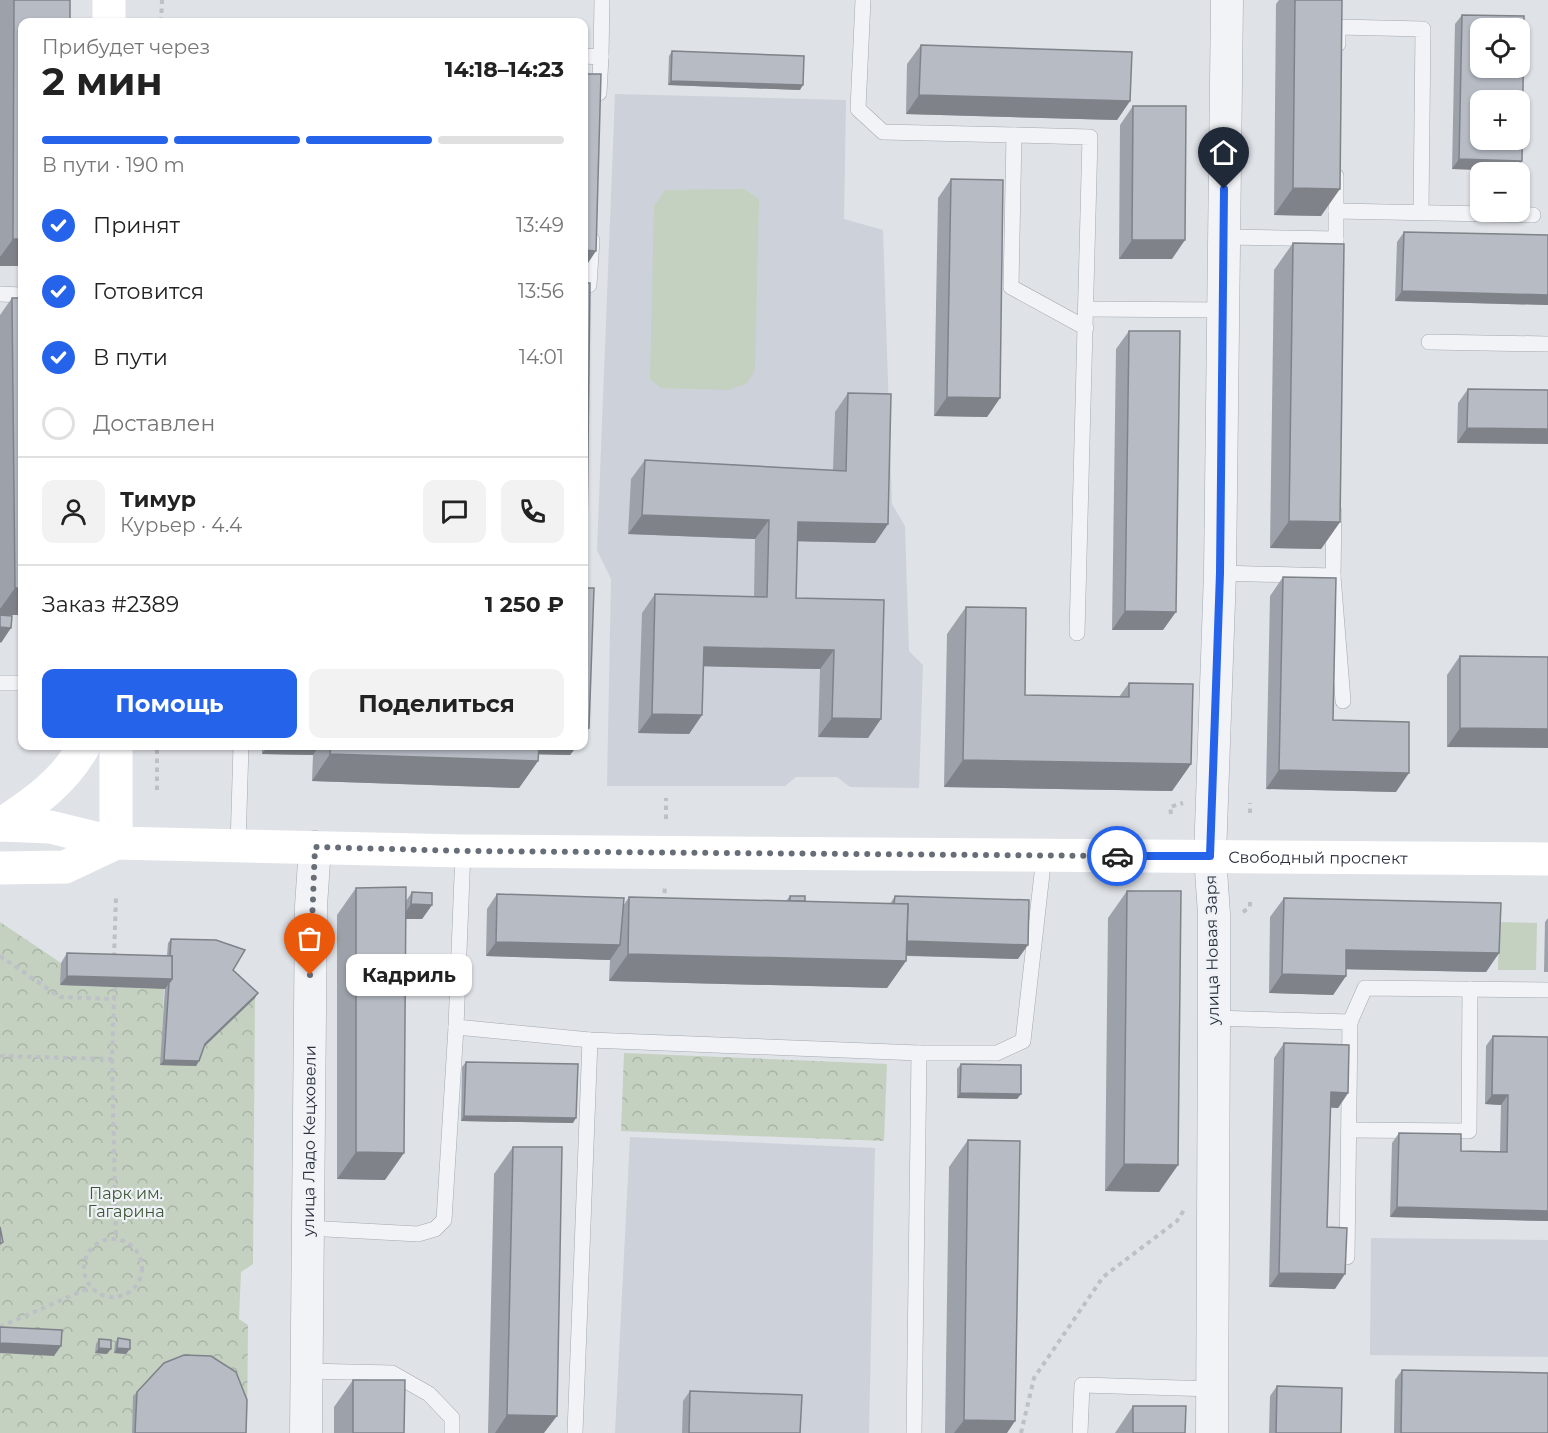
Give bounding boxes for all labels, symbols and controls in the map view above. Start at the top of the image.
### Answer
map controls [1470,18,1530,222]
button: locate [1470,18,1530,78]
text: Прибудет через [42,35,210,59]
text: 14:18–14:23 [445,56,564,83]
text: 2 мин [42,57,163,105]
button: + [1470,90,1530,150]
pin [1198,127,1249,189]
icon: home [1207,136,1240,169]
text: В пути · 190 m [42,153,185,177]
button: − [1470,162,1530,222]
icon: check [42,209,75,242]
text: Принят [93,212,180,239]
text: 13:49 [516,213,564,237]
icon: check [42,275,75,308]
text: Готовится [93,278,204,305]
text: 13:56 [518,279,564,303]
icon: check [42,341,75,374]
text: В пути [93,344,168,371]
text: 14:01 [519,345,564,369]
text: Доставлен [93,410,215,437]
button: person [42,480,105,543]
button: chat [423,480,486,543]
button: phone [501,480,564,543]
text: Тимур [120,486,196,513]
text: Курьер · 4.4 [120,513,242,537]
text: Заказ #2389 [42,591,179,618]
text: 1 250 ₽ [485,591,564,618]
button: Помощь [42,669,297,738]
button: Поделиться [309,669,564,738]
courier [1087,826,1147,886]
icon: car [1101,840,1134,873]
street label: Свободный проспект [1228,847,1408,867]
street label: улица Новая Заря [1201,875,1223,1026]
pin [284,913,335,975]
icon: bag [293,922,326,955]
callout: Кадриль [346,954,472,996]
text: Кадриль [362,963,456,987]
street label: улица Ладо Кецховели [298,1045,319,1238]
park label: Парк им. Гагарина [87,1184,165,1221]

